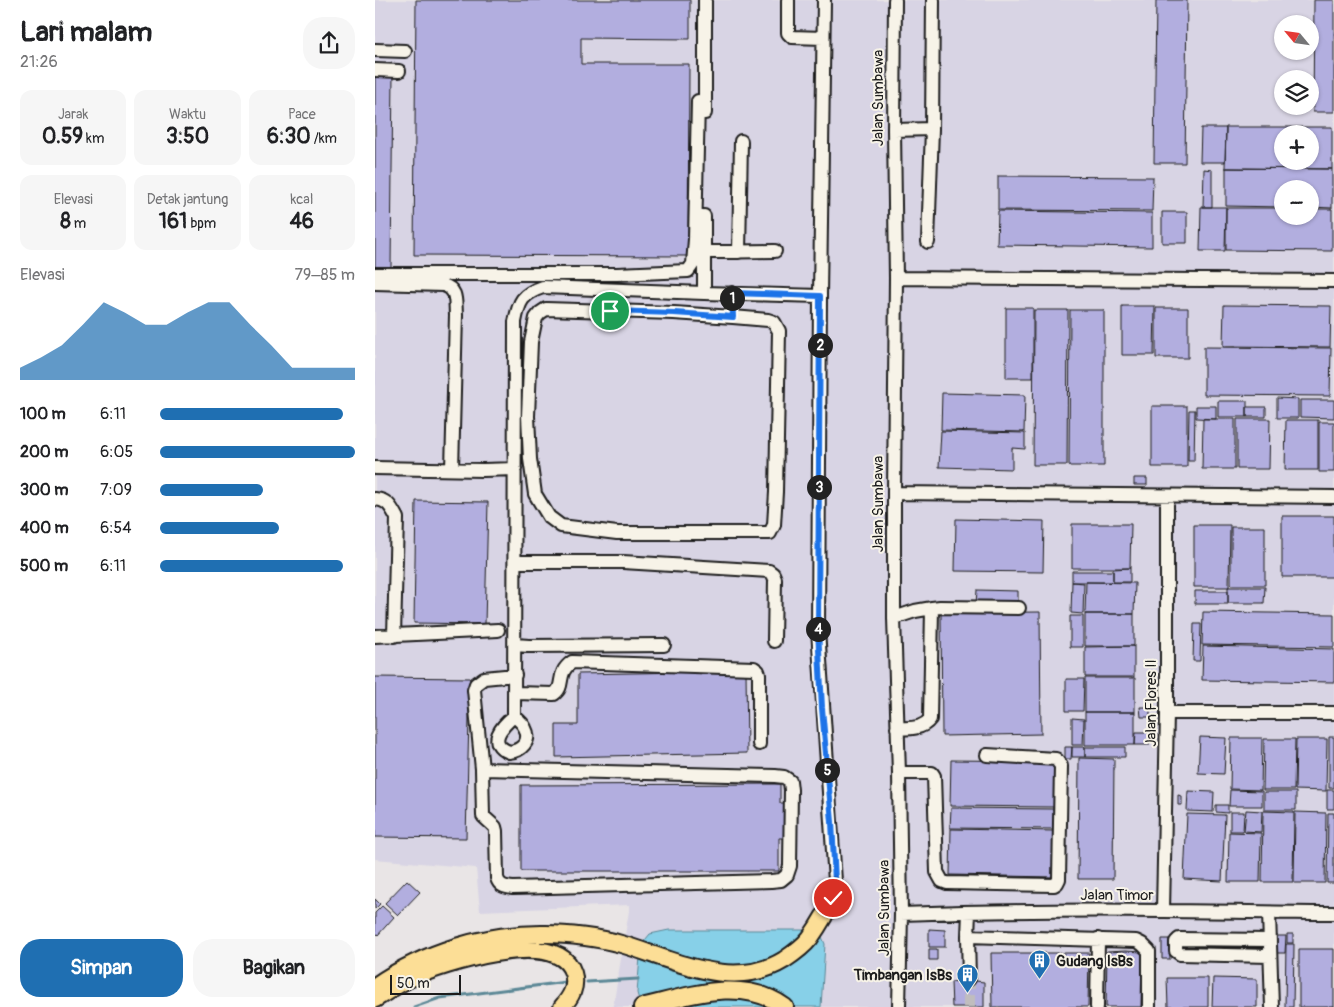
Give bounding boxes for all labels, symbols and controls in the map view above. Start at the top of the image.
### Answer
text: Lari malam [20,15,152,50]
north arrow [1274,15,1319,60]
map controls [1274,15,1319,225]
button: share [303,17,355,69]
street label: Jalan Sumbawa [869,50,888,146]
text: 21:26 [20,52,58,72]
button: layers [1274,70,1319,115]
text: Jarak [58,106,88,123]
text: Waktu [169,106,206,123]
text: Pace [288,106,316,123]
text: 0.59 [42,123,83,150]
text: 3:50 [166,123,209,150]
text: 6:30 [267,123,311,150]
button: + [1274,125,1319,170]
text: km [83,130,104,147]
text: /km [311,130,337,147]
button: − [1274,180,1319,225]
text: Elevasi [54,191,93,208]
text: Detak jantung [147,191,228,208]
text: kcal [290,191,313,208]
text: 8 [60,208,71,235]
text: 161 [159,208,187,235]
text: 46 [290,208,314,235]
text: m [71,215,86,232]
text: bpm [187,215,216,232]
text: Elevasi [20,265,65,285]
text: 79–85 m [294,265,355,285]
pin: 1 [719,286,745,310]
pin [589,290,631,332]
text: 1 [730,290,735,307]
icon: arrive [596,297,624,325]
pin: 2 [807,332,833,358]
text: 2 [817,337,824,354]
text: 100 m [20,404,66,424]
text: 6:11 [100,404,126,424]
text: 200 m [20,442,68,462]
text: 6:05 [100,442,133,462]
street label: Jalan Sumbawa [869,456,888,552]
pin: 3 [807,474,831,500]
text: 3 [816,479,823,496]
text: 300 m [20,480,68,500]
text: 7:09 [100,480,132,500]
text: 400 m [20,518,69,538]
text: 6:54 [100,518,132,538]
text: 500 m [20,556,68,576]
text: 6:11 [100,556,126,576]
pin: 4 [805,616,831,642]
text: 4 [814,621,823,638]
street label: Jalan Flores II [1142,659,1161,747]
pin: 5 [815,758,839,782]
text: 5 [824,762,831,779]
street label: Jalan Sumbawa [875,860,894,956]
pin [812,877,854,919]
icon: check [819,884,847,912]
street label: Jalan Timor [1080,886,1154,905]
button: Simpan [20,939,183,997]
button: Bagikan [193,939,355,997]
building icon: Gudang IsBs [1028,949,1052,980]
place label: Gudang IsBs [1056,952,1133,971]
building icon: Timbangan IsBs [956,963,980,994]
place label: Timbangan IsBs [853,966,952,985]
scale bar [390,972,461,995]
text: 50 m [397,975,430,992]

